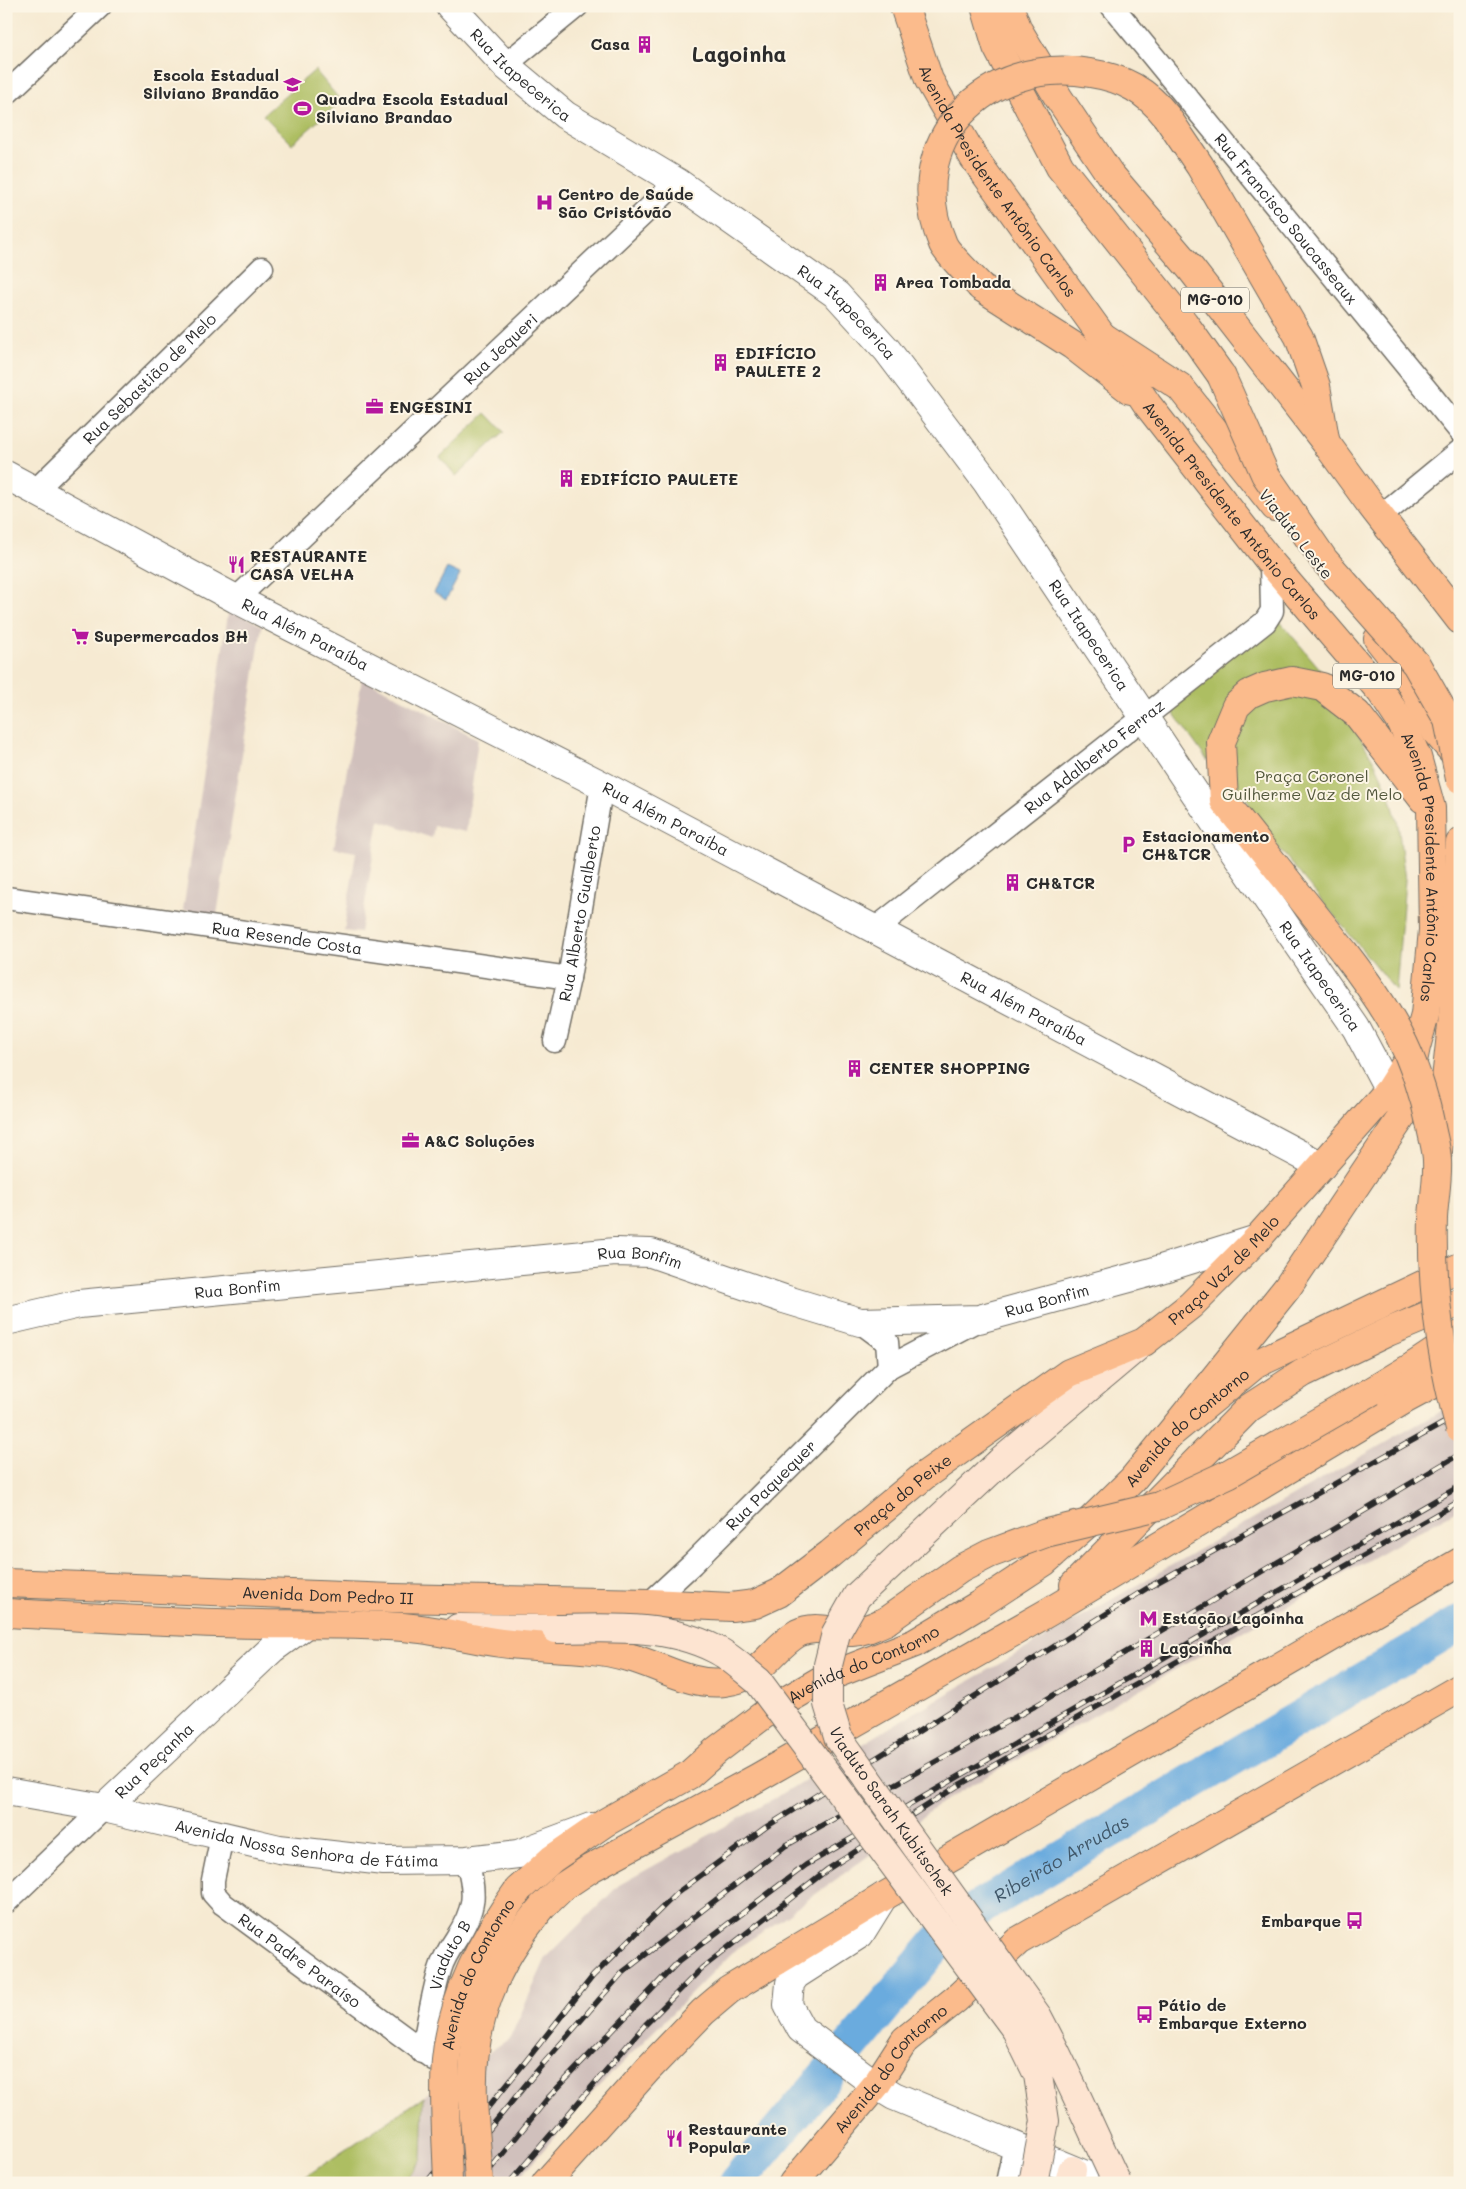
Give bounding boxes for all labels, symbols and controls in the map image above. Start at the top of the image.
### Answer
street label: Rua Itapecerica [466,24,575,126]
place label: Casa [590,33,630,54]
building icon: Casa [634,34,654,54]
district label: Lagoinha [692,40,786,67]
street label: Avenida Presidente Antônio Carlos [915,62,1082,301]
place label: Escola Estadual Silviano Brandão [143,64,279,103]
school or university icon: Escola Estadual Silviano Brandão [283,74,303,94]
place label: Quadra Escola Estadual Silviano Brandao [316,88,508,127]
sports icon: Quadra Escola Estadual Silviano Brandao [292,98,312,118]
street label: Rua Francisco Soucasseaux [1210,129,1363,308]
place label: Centro de Saúde São Cristóvão [558,183,694,222]
hospital icon: Centro de Saúde São Cristóvão [534,193,554,213]
street label: Rua Itapecerica [794,260,901,363]
place label: Area Tombada [895,271,1012,292]
building icon: Area Tombada [871,272,891,292]
road number: MG-010 [1181,288,1249,312]
street label: Rua Sebastião de Melo [78,308,220,448]
street label: Rua Jequeri [459,308,542,389]
place label: EDIFÍCIO PAULETE 2 [735,342,821,381]
building icon: EDIFÍCIO PAULETE 2 [711,352,731,372]
place label: ENGESINI [389,396,472,417]
street label: Avenida Presidente Antônio Carlos [1139,396,1326,624]
office icon: ENGESINI [365,397,385,417]
place label: EDIFÍCIO PAULETE [580,468,738,489]
building icon: EDIFÍCIO PAULETE [556,469,576,489]
street label: Viaduto Leste [1255,484,1338,583]
place label: RESTAURANTE CASA VELHA [250,545,367,584]
restaurant icon: RESTAURANTE CASA VELHA [226,555,246,575]
street label: Rua Itapecerica [1045,575,1134,694]
street label: Rua Além Paraíba [238,593,373,675]
place label: Supermercados BH [94,625,248,646]
supermarket icon: Supermercados BH [70,626,90,646]
road number: MG-010 [1333,664,1401,688]
street label: Rua Adalberto Ferraz [1019,694,1168,818]
street label: Avenida Presidente Antônio Carlos [1397,728,1444,1003]
park label: Praça Coronel Guilherme Vaz de Melo [1222,765,1402,804]
street label: Rua Além Paraíba [599,776,733,860]
street label: Rua Alberto Gualberto [553,824,605,1003]
place label: Estacionamento CH&TCR [1142,825,1269,864]
parking icon: Estacionamento CH&TCR [1118,835,1138,855]
place label: CH&TCR [1026,872,1095,893]
building icon: CH&TCR [1002,873,1022,893]
street label: Rua Resende Costa [211,916,364,959]
street label: Rua Itapecerica [1275,916,1366,1035]
street label: Rua Além Paraíba [957,966,1091,1050]
place label: CENTER SHOPPING [869,1057,1030,1078]
building icon: CENTER SHOPPING [845,1058,865,1078]
place label: A&C Soluções [424,1130,535,1151]
office icon: A&C Soluções [400,1131,420,1151]
street label: Praça Vaz de Melo [1164,1210,1283,1329]
street label: Rua Bonfim [596,1241,685,1273]
street label: Rua Bonfim [193,1274,281,1303]
street label: Rua Bonfim [1002,1279,1091,1322]
street label: Avenida do Contorno [1120,1363,1253,1491]
street label: Rua Paquequer [721,1435,820,1534]
street label: Praça do Peixe [849,1449,955,1540]
street label: Avenida Dom Pedro II [242,1581,414,1608]
place label: Estação Lagoinha [1162,1607,1304,1628]
metro station icon: Estação Lagoinha [1138,1608,1158,1628]
street label: Avenida do Contorno [783,1620,943,1708]
place label: Lagoinha [1160,1637,1232,1658]
building icon: Lagoinha [1136,1638,1156,1658]
street label: Rua Peçanha [110,1718,198,1803]
street label: Viaduto Sarah Kubitschek [826,1724,959,1899]
water label: Ribeirão Arrudas [989,1809,1133,1908]
street label: Avenida Nossa Senhora de Fátima [173,1814,439,1871]
street label: Avenida do Contorno [436,1894,519,2052]
street label: Rua Padre Paraíso [234,1908,365,2012]
place label: Embarque [1261,1910,1341,1931]
bus stop icon: Embarque [1345,1911,1365,1931]
street label: Viaduto B [424,1916,475,1992]
place label: Pátio de Embarque Externo [1158,1994,1307,2033]
street label: Avenida do Contorno [829,1999,951,2137]
bus stop icon: Pátio de Embarque Externo [1134,2004,1154,2024]
place label: Restaurante Popular [688,2118,787,2157]
restaurant icon: Restaurante Popular [664,2128,684,2148]

